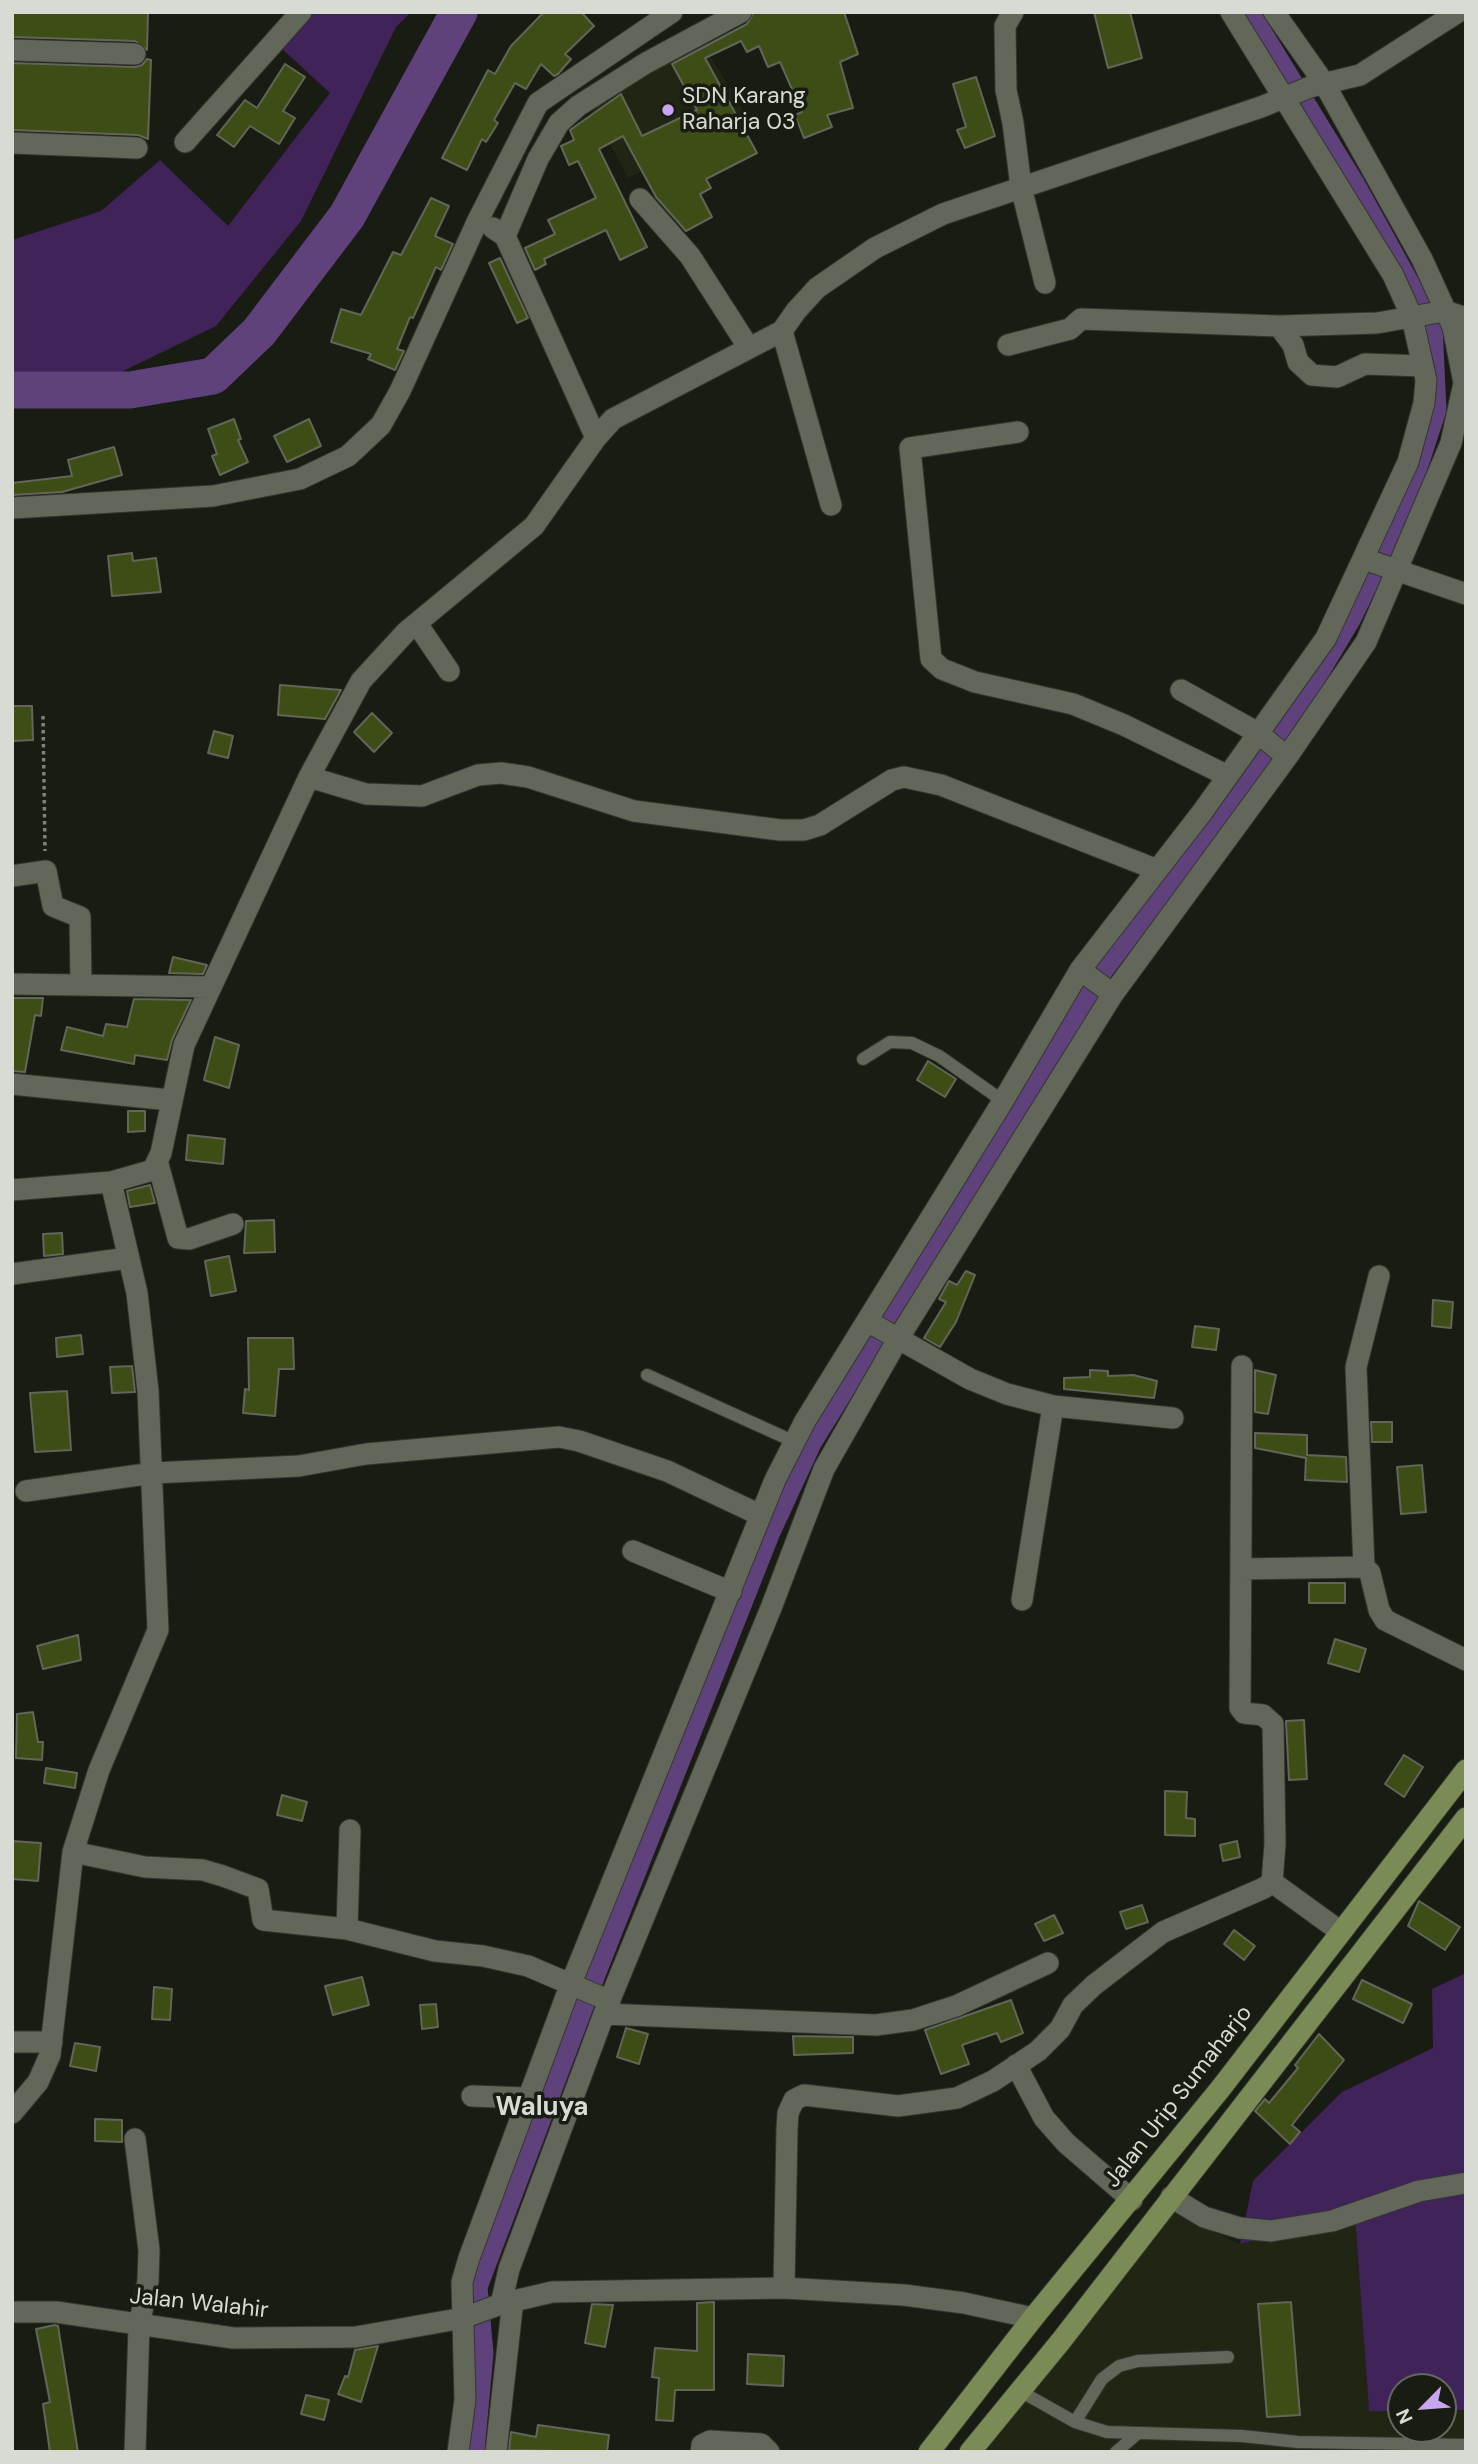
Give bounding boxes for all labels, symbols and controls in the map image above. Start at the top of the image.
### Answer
place label: SDN Karang Raharja 03 [682,83,806,137]
marker: SDN Karang Raharja 03 [660,102,676,118]
street label: Jalan Urip Sumaharjo [1099,2000,1259,2194]
district label: Waluya [495,2092,589,2124]
street label: Jalan Walahir [128,2283,270,2325]
north arrow [1387,2373,1457,2443]
text: N [1390,2405,1419,2428]

